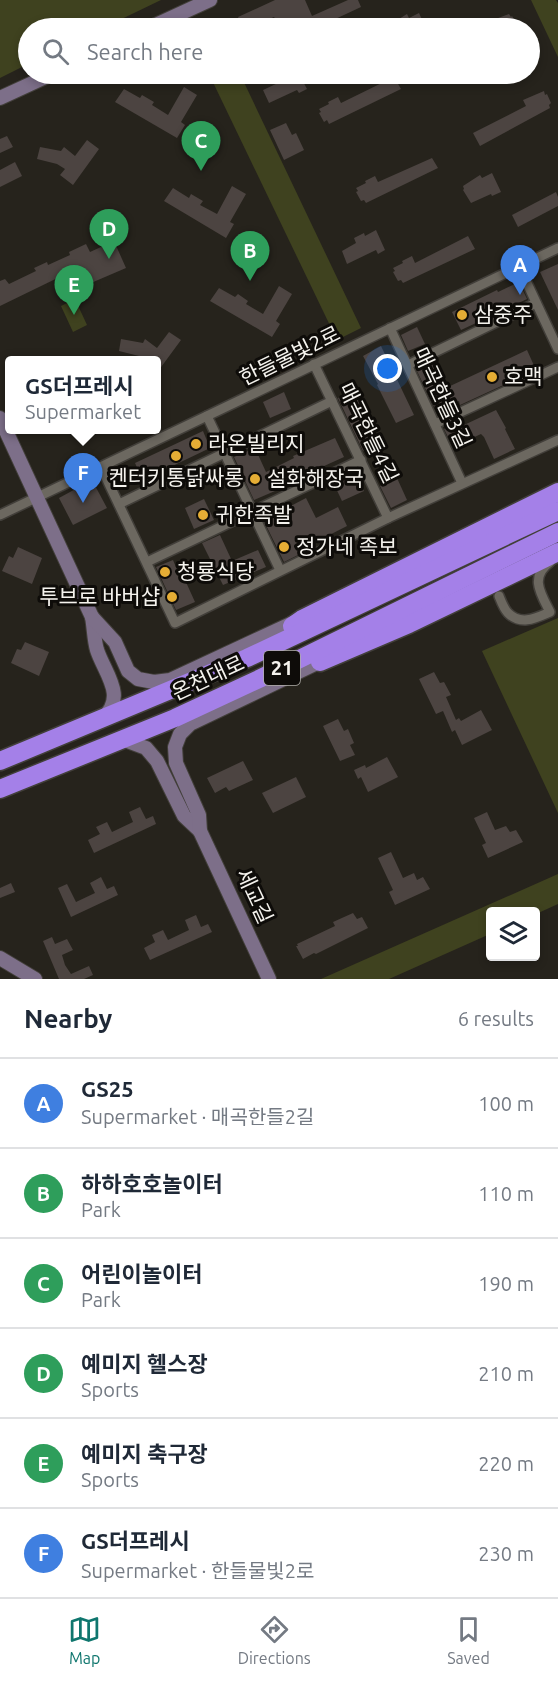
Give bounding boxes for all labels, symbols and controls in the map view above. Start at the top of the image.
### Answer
search box [18,18,540,84]
icon: search [39,35,72,68]
text: Search here [87,39,203,64]
pin: C [182,122,220,171]
pin: D [90,210,128,259]
pin: B [230,232,270,281]
pin: A [500,246,540,295]
pin: E [54,266,94,315]
place label: 삼중주 [474,302,532,326]
marker: 삼중주 [455,308,469,322]
street label: 한들물빛2로 [236,321,344,390]
street label: 매곡한들3길 [409,343,477,452]
your location [373,354,402,383]
popup [5,356,161,434]
place label: 호맥 [504,364,543,388]
marker: 호맥 [485,370,499,384]
text: GS더프레시 [25,373,134,398]
street label: 매곡한들4길 [334,379,403,487]
text: Supermarket [25,400,141,423]
place label: 라온빌리지 [208,431,305,455]
marker: 라온빌리지 [189,437,203,451]
marker: 켄터키통닭싸롱 [169,449,183,463]
pin: F [64,454,103,503]
place label: 켄터키통닭싸롱 [108,465,244,489]
place label: 설화해장국 [267,466,364,490]
marker: 설화해장국 [248,472,262,486]
place label: 귀한족발 [215,502,292,526]
marker: 귀한족발 [196,508,210,522]
place label: 정가네 족보 [296,534,397,558]
marker: 정가네 족보 [277,540,291,554]
place label: 청룡식당 [177,559,254,583]
marker: 청룡식당 [158,565,172,579]
place label: 투브로 바버샵 [39,584,160,608]
marker: 투브로 바버샵 [165,590,179,604]
street label: 온천대로 [167,650,248,704]
road number: 21 [264,651,300,685]
street label: 세교길 [232,864,278,927]
map controls [486,907,540,961]
button: layers [486,907,540,961]
text: Nearby [24,1004,112,1033]
text: 6 results [458,1007,534,1030]
text: GS25 [81,1076,134,1101]
text: A [36,1092,51,1115]
text: 100 m [478,1092,534,1115]
text: Supermarket · 매곡한들2길 [81,1105,314,1128]
text: 하하호호놀이터 [81,1171,223,1196]
text: B [37,1182,50,1205]
text: 110 m [478,1182,534,1205]
text: Park [81,1198,121,1221]
text: 어린이놀이터 [81,1261,202,1286]
text: C [37,1272,50,1295]
text: 190 m [478,1272,534,1295]
text: Park [81,1288,121,1311]
text: 예미지 헬스장 [81,1351,208,1376]
text: D [36,1362,51,1385]
text: 210 m [478,1362,534,1385]
text: Sports [81,1378,139,1401]
text: 예미지 축구장 [81,1441,208,1466]
text: E [38,1452,49,1475]
text: 220 m [478,1452,534,1475]
text: Sports [81,1468,139,1491]
text: GS더프레시 [81,1528,190,1553]
text: F [38,1542,49,1565]
text: 230 m [478,1542,534,1565]
text: Supermarket · 한들물빛2로 [81,1559,314,1582]
tab: Map [68,1613,101,1667]
tab: Directions [238,1613,311,1667]
tab: Saved [447,1613,490,1667]

